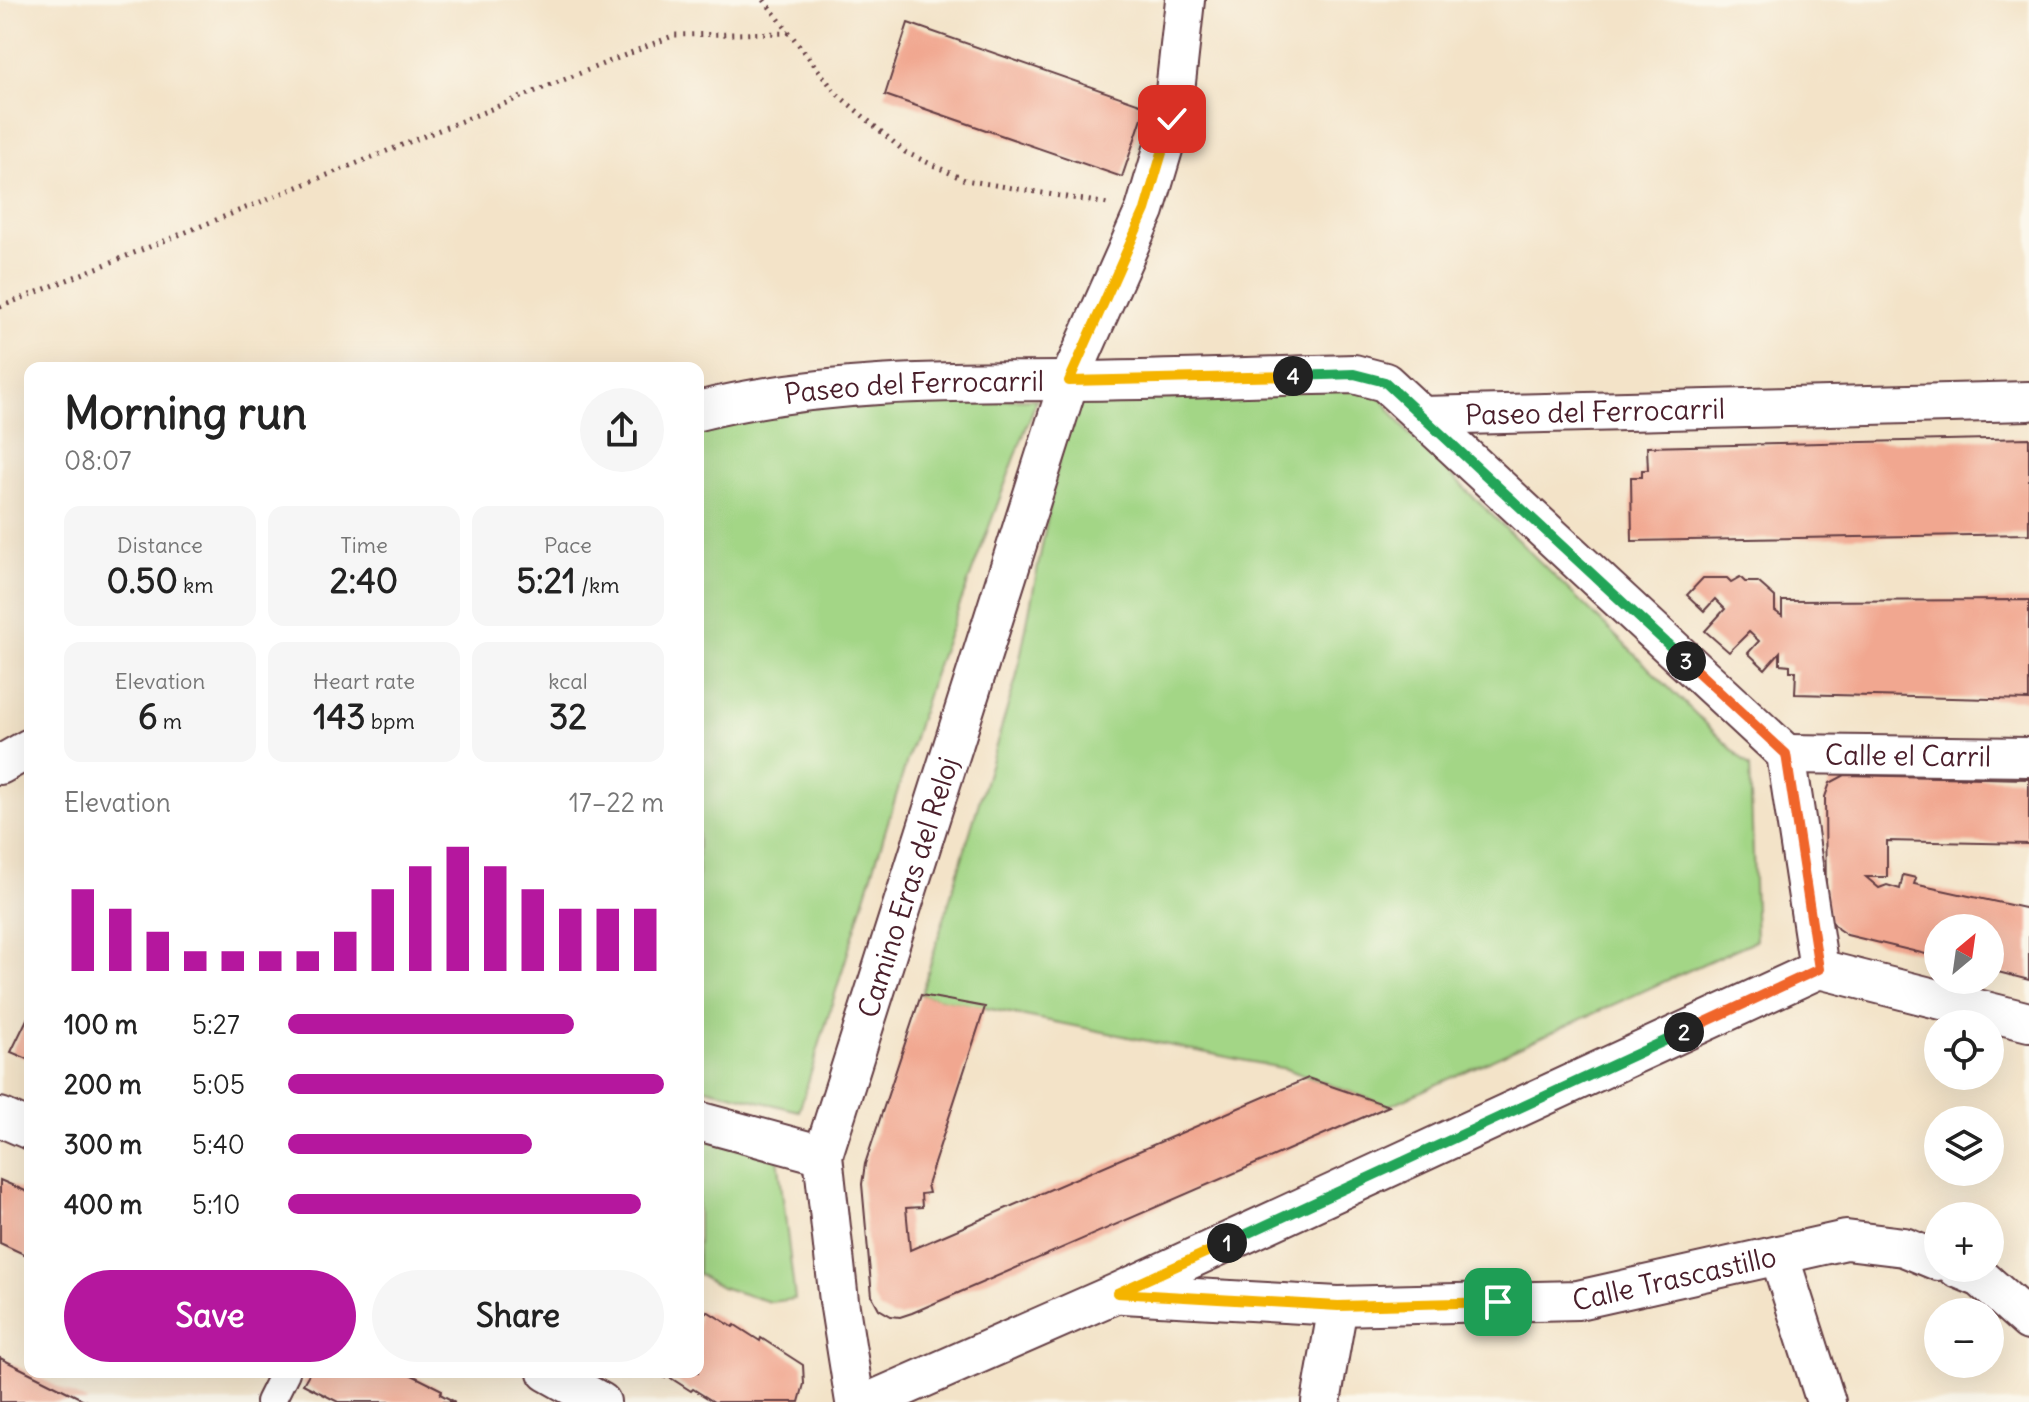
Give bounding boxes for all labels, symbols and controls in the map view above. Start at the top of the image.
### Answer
pin [1138,85,1206,153]
icon: check [1150,97,1194,141]
pin: 4 [1273,356,1313,396]
text: 4 [1287,362,1299,390]
street label: Paseo del Ferrocarril [782,363,1044,412]
text: Morning run [64,386,307,441]
button: share [580,388,664,472]
street label: Paseo del Ferrocarril [1465,391,1725,433]
text: 08:07 [64,444,131,477]
text: Distance [117,531,203,559]
text: Time [340,531,388,559]
text: Pace [544,531,592,559]
text: 0.50 [106,559,178,602]
text: 2:40 [330,559,398,602]
text: 5:21 [516,559,576,602]
text: km [178,571,214,599]
text: /km [576,571,620,599]
pin: 3 [1666,641,1706,681]
text: 3 [1680,647,1692,675]
text: Elevation [115,667,205,695]
text: Heart rate [313,667,415,695]
text: kcal [548,667,588,695]
text: 6 [138,695,158,738]
text: 143 [313,695,366,738]
text: 32 [549,695,587,738]
text: m [158,707,182,735]
text: bpm [366,707,415,735]
street label: Calle el Carril [1825,736,1991,775]
street label: Camino Eras del Reloj [850,752,966,1022]
text: Elevation [64,786,171,819]
text: 17–22 m [569,786,664,819]
north arrow [1924,914,2004,994]
map controls [1924,914,2004,1378]
text: 100 m [64,1008,138,1041]
text: 5:27 [192,1008,240,1041]
button: locate [1924,1010,2004,1090]
pin: 2 [1664,1012,1704,1052]
text: 2 [1678,1018,1690,1046]
text: 200 m [64,1068,141,1101]
text: 5:05 [192,1068,245,1101]
button: layers [1924,1106,2004,1186]
text: 300 m [64,1128,142,1161]
text: 5:40 [192,1128,245,1161]
text: 400 m [64,1188,142,1221]
text: 5:10 [192,1188,240,1221]
button: + [1924,1202,2004,1282]
pin: 1 [1207,1223,1247,1263]
text: 1 [1223,1229,1231,1257]
street label: Calle Trascastillo [1569,1238,1780,1319]
pin [1464,1268,1532,1336]
button: Save [64,1270,356,1362]
button: Share [372,1270,664,1362]
icon: arrive [1476,1280,1520,1324]
button: − [1924,1298,2004,1378]

